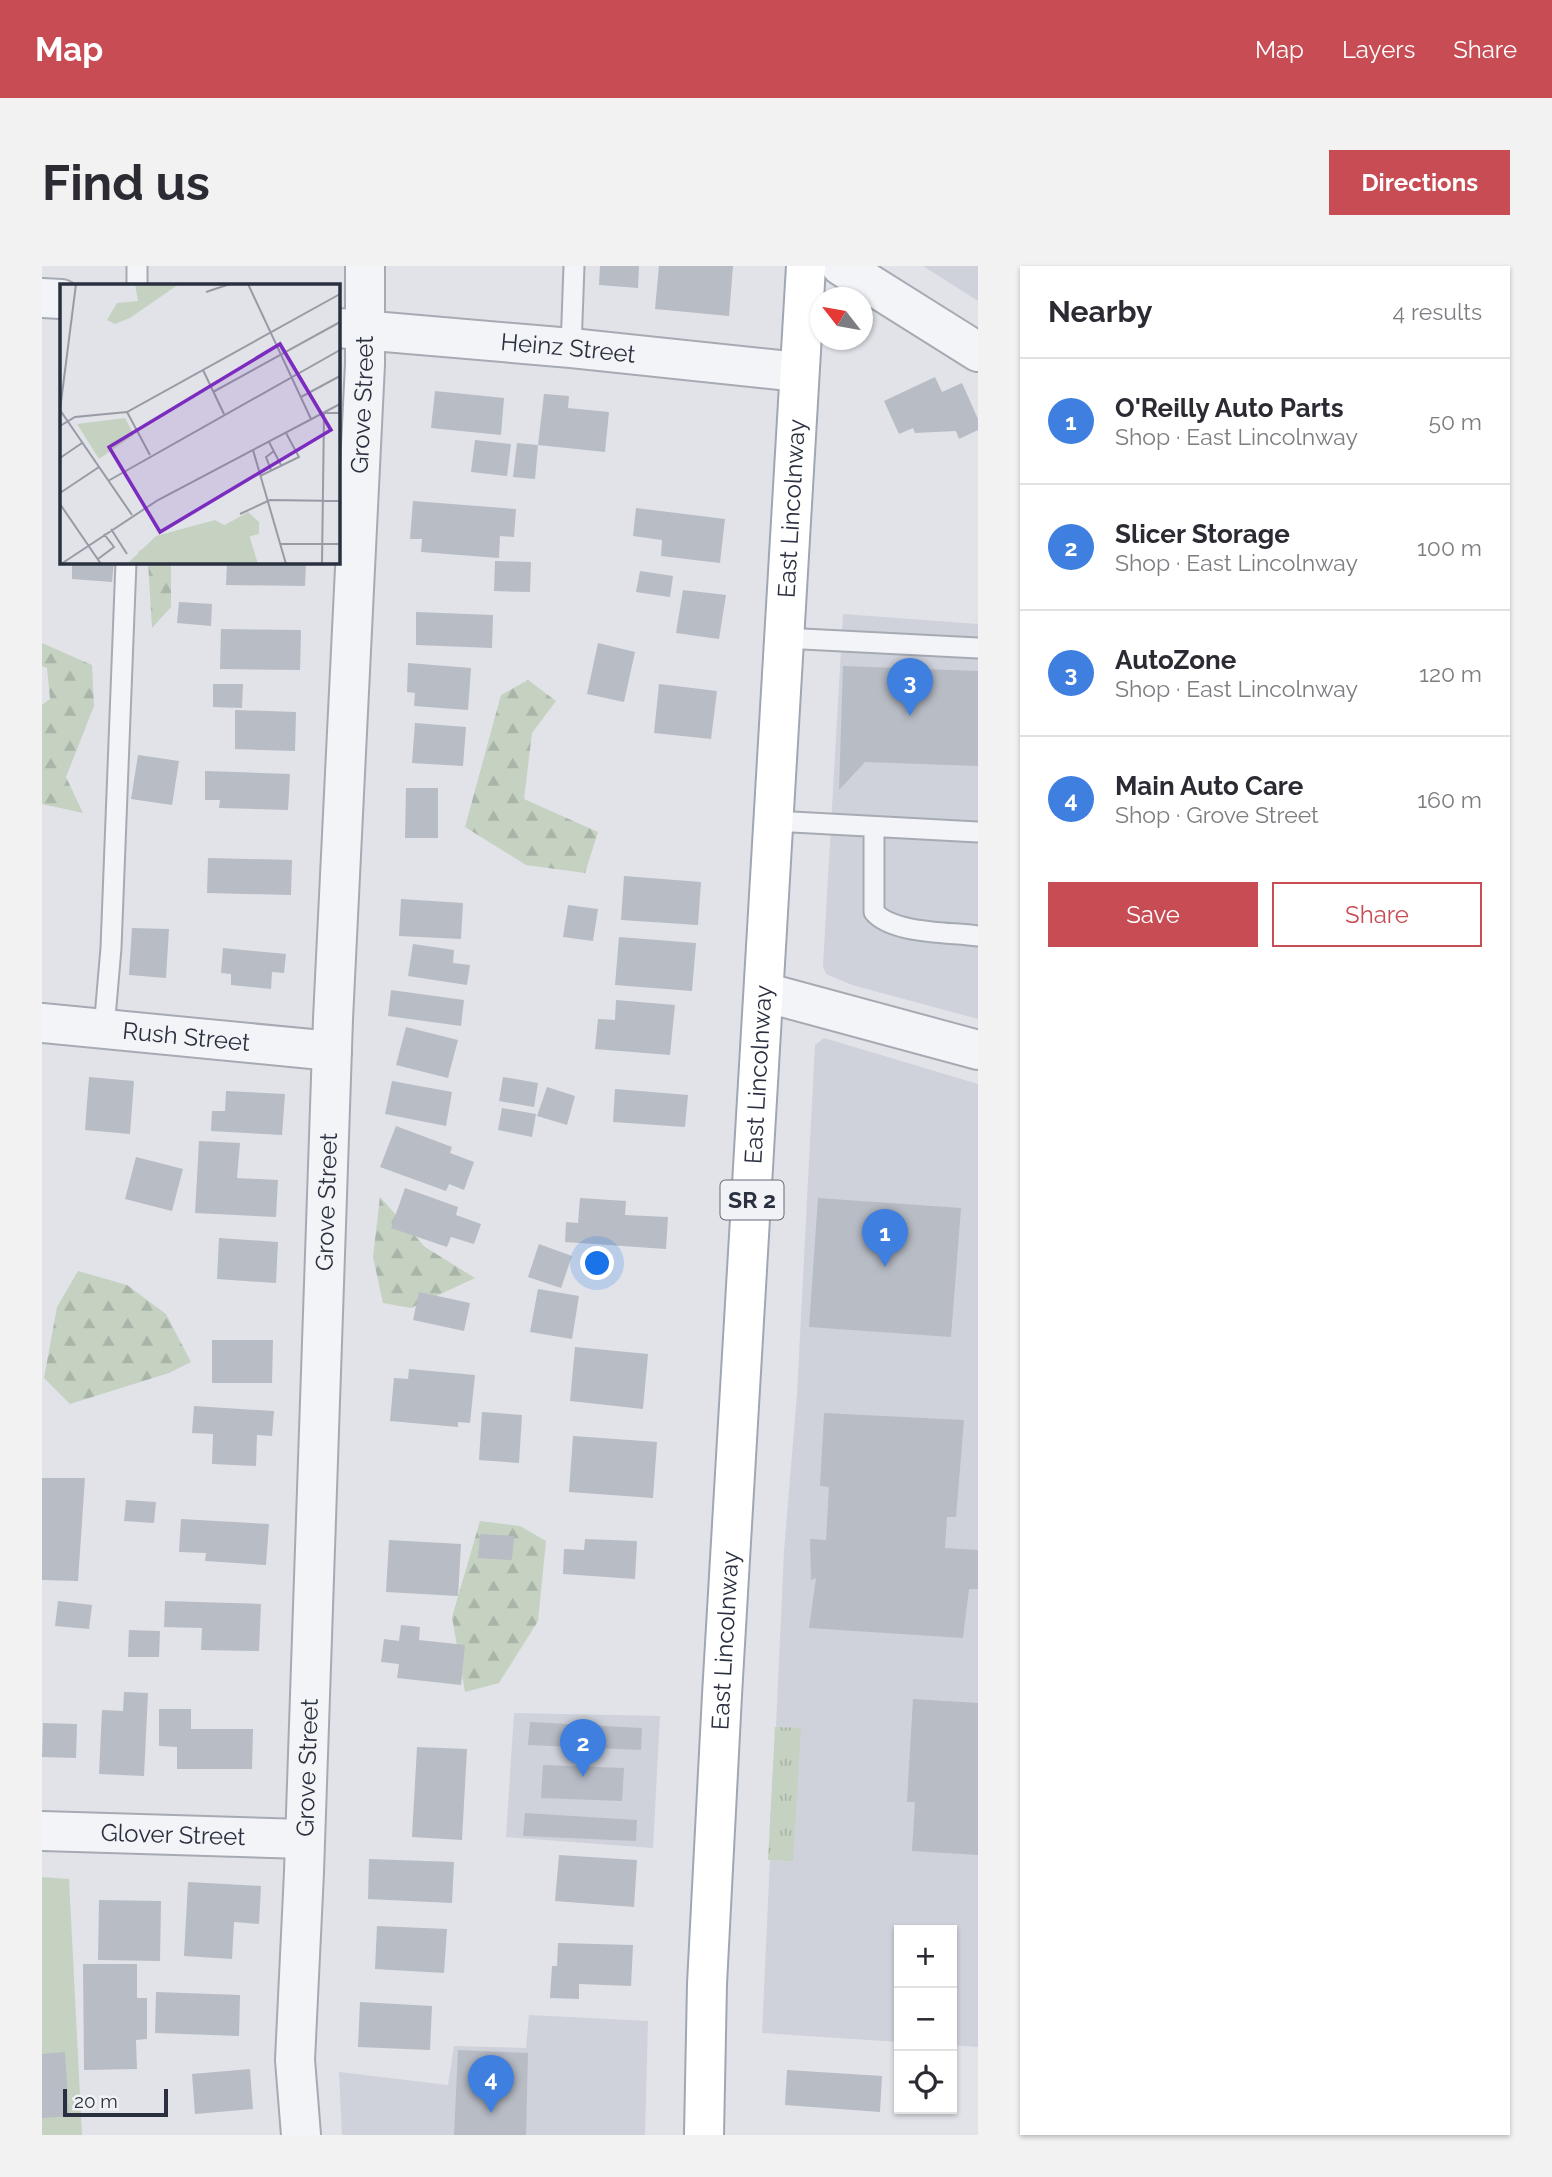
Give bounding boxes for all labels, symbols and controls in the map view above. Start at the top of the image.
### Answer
text: Map [35,30,103,69]
text: Map [1255,35,1304,64]
text: Layers [1342,35,1415,64]
text: Share [1453,35,1517,64]
button: Directions [1329,150,1510,215]
text: Find us [42,154,210,211]
inset map [60,284,340,564]
north arrow [810,287,873,350]
text: Nearby [1048,294,1152,329]
text: 4 results [1393,298,1482,325]
street label: Heinz Street [500,327,637,369]
street label: Grove Street [345,336,379,474]
text: O'Reilly Auto Parts [1115,393,1344,423]
text: 1 [1065,408,1077,435]
text: 50 m [1428,408,1482,435]
street label: East Lincolnway [772,418,811,599]
text: Shop · East Lincolnway [1115,423,1358,450]
text: Slicer Storage [1115,519,1290,549]
text: 2 [1065,534,1077,561]
text: 100 m [1417,534,1482,561]
text: Shop · East Lincolnway [1115,549,1358,576]
text: AutoZone [1115,645,1236,675]
pin: 3 [887,658,933,716]
text: 3 [1065,660,1077,687]
text: 120 m [1419,660,1482,687]
text: Shop · East Lincolnway [1115,675,1358,702]
text: Main Auto Care [1115,771,1303,801]
text: 4 [1064,786,1078,813]
text: 160 m [1417,786,1482,813]
text: Shop · Grove Street [1115,801,1319,828]
button: Save [1048,882,1258,947]
button: Share [1272,882,1482,947]
street label: East Lincolnway [738,984,778,1165]
street label: Rush Street [121,1016,252,1057]
street label: Grove Street [309,1132,343,1271]
road number: SR 2 [720,1180,784,1219]
pin: 1 [862,1209,908,1267]
your location [580,1246,614,1280]
street label: East Lincolnway [705,1550,744,1731]
street label: Grove Street [290,1698,324,1837]
pin: 2 [560,1719,606,1777]
street label: Glover Street [100,1818,246,1851]
map controls [894,1925,957,2114]
button: + [894,1925,957,1988]
button: − [894,1988,957,2051]
button: locate [894,2051,957,2114]
pin: 4 [468,2055,514,2113]
scale bar [63,2086,168,2118]
text: 20 m [74,2090,118,2112]

